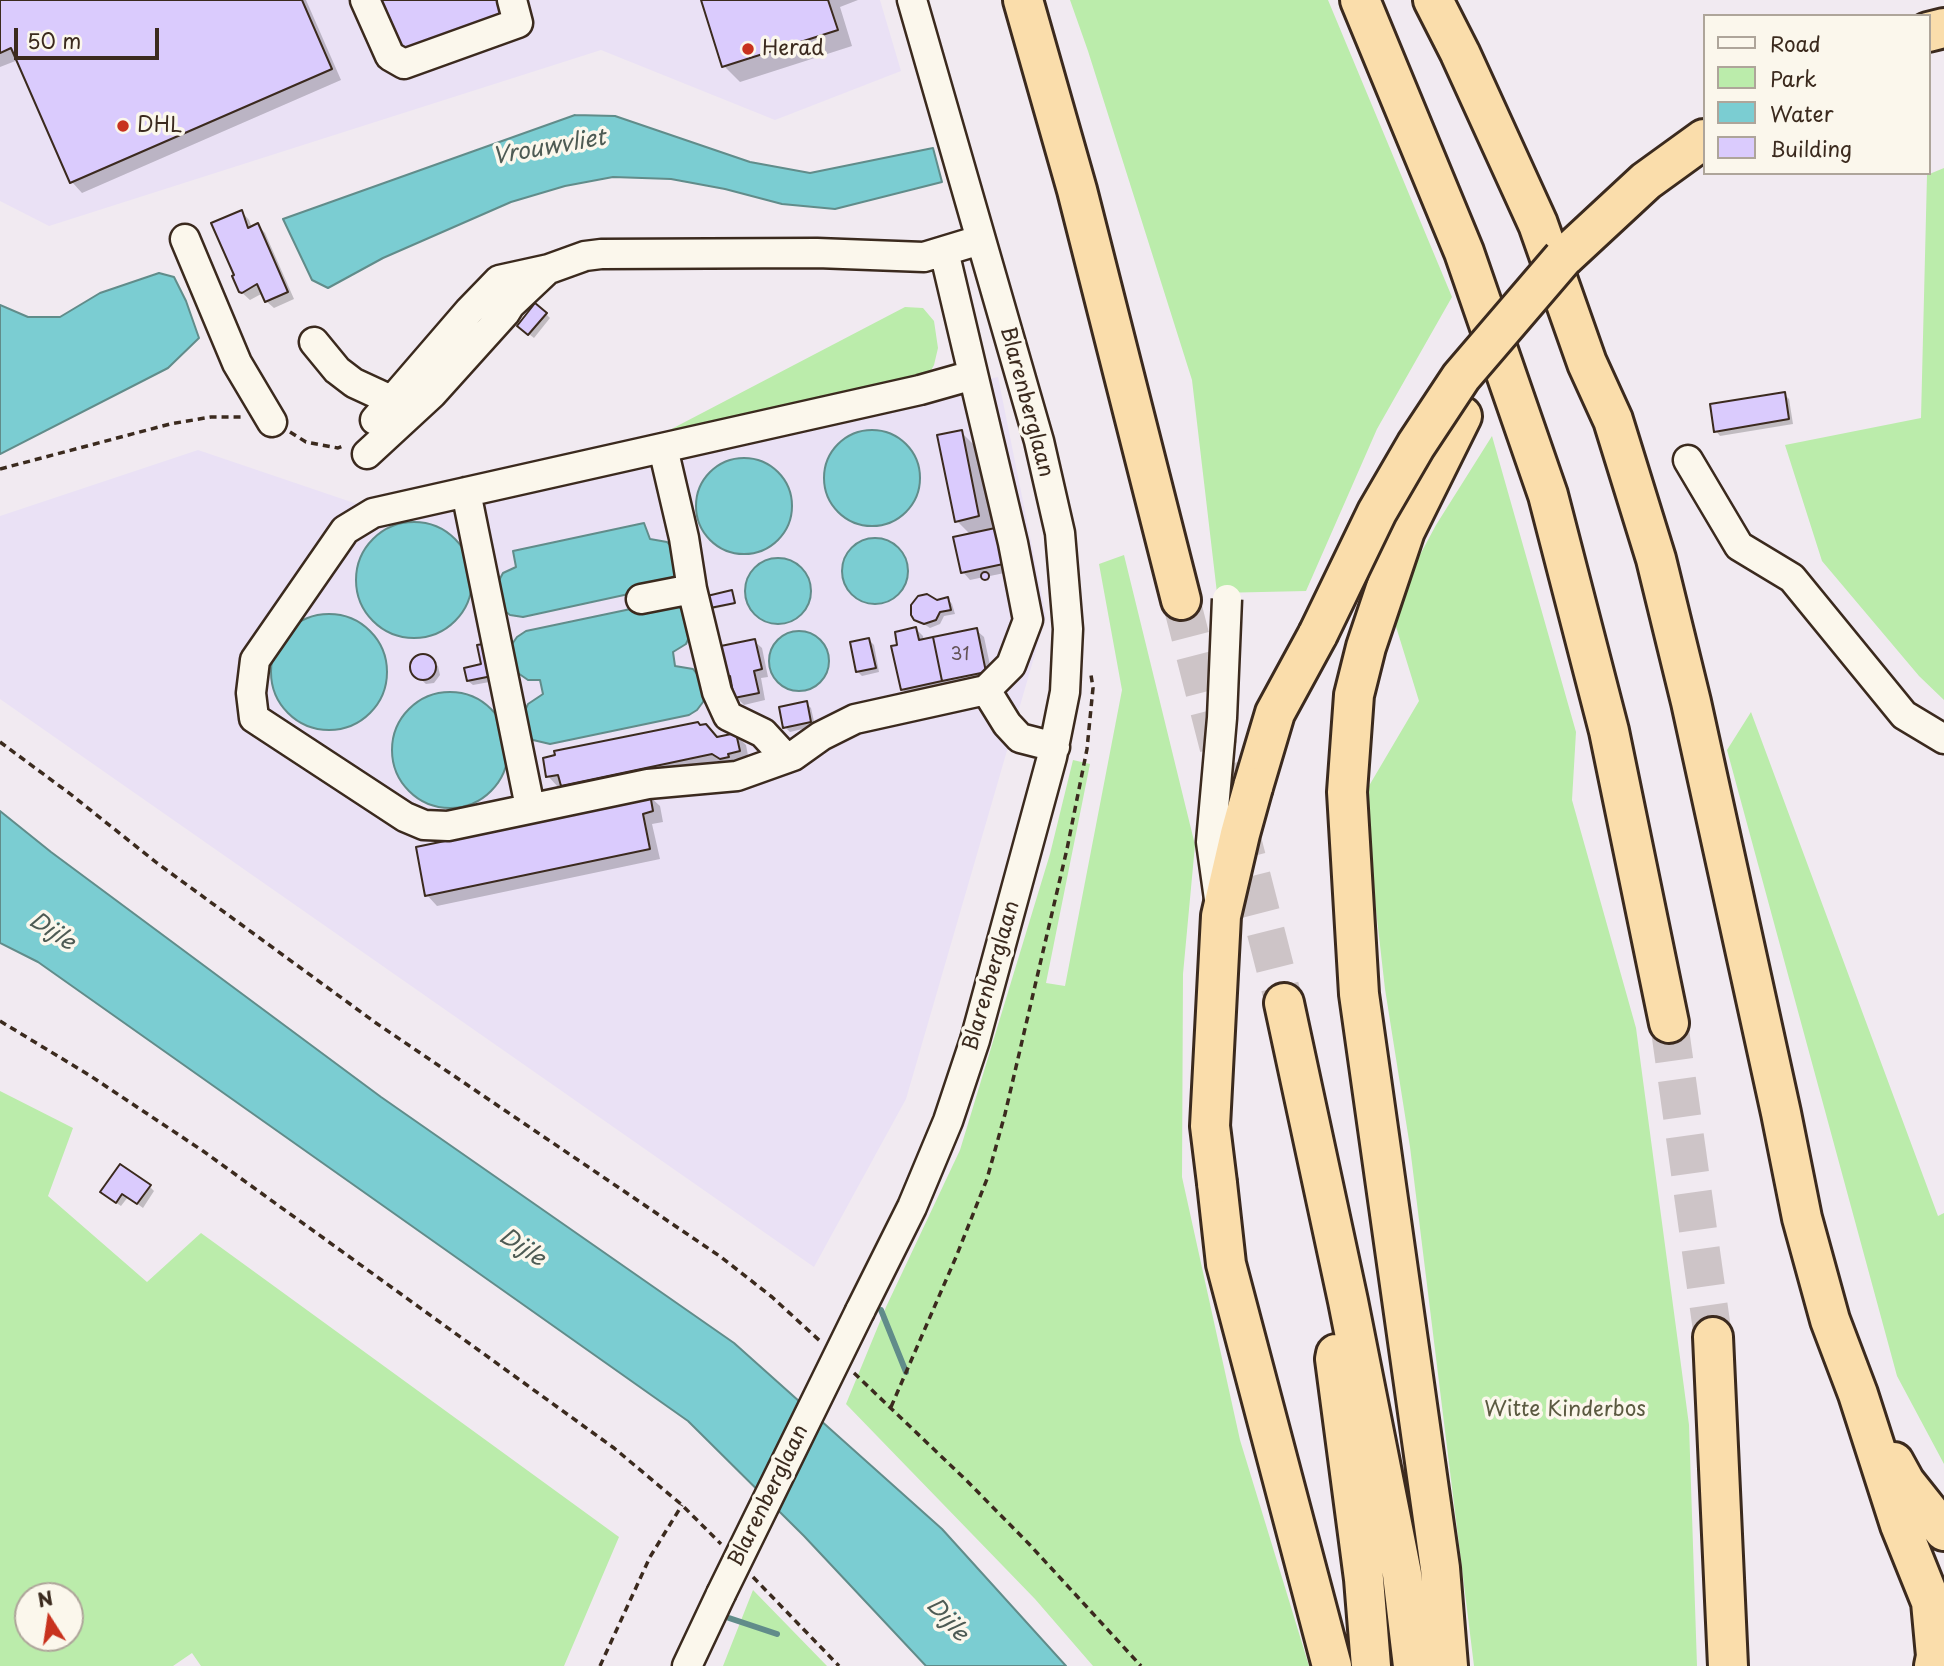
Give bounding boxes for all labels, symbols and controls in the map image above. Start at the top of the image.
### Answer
scale bar [18,14,163,58]
legend [1702,14,1930,175]
text: 50 m [27,24,81,56]
text: Road [1770,27,1821,59]
place label: Herad [762,36,824,62]
marker: Herad [740,41,756,57]
text: Park [1770,62,1817,94]
text: Water [1770,97,1833,129]
place label: DHL [137,113,182,139]
marker: DHL [115,118,131,134]
water label: Vrouwvliet [490,124,608,172]
text: Building [1770,132,1852,164]
street label: Blarenberglaan [994,324,1058,480]
house number: 31 [951,644,969,666]
street label: Blarenberglaan [959,898,1025,1054]
water label: Dijle [24,907,80,957]
water label: Dijle [494,1223,550,1273]
park label: Witte Kinderbos [1484,1397,1646,1423]
street label: Blarenberglaan [724,1421,814,1571]
north arrow [14,1582,84,1652]
text: N [35,1583,55,1614]
water label: Dijle [920,1592,974,1648]

